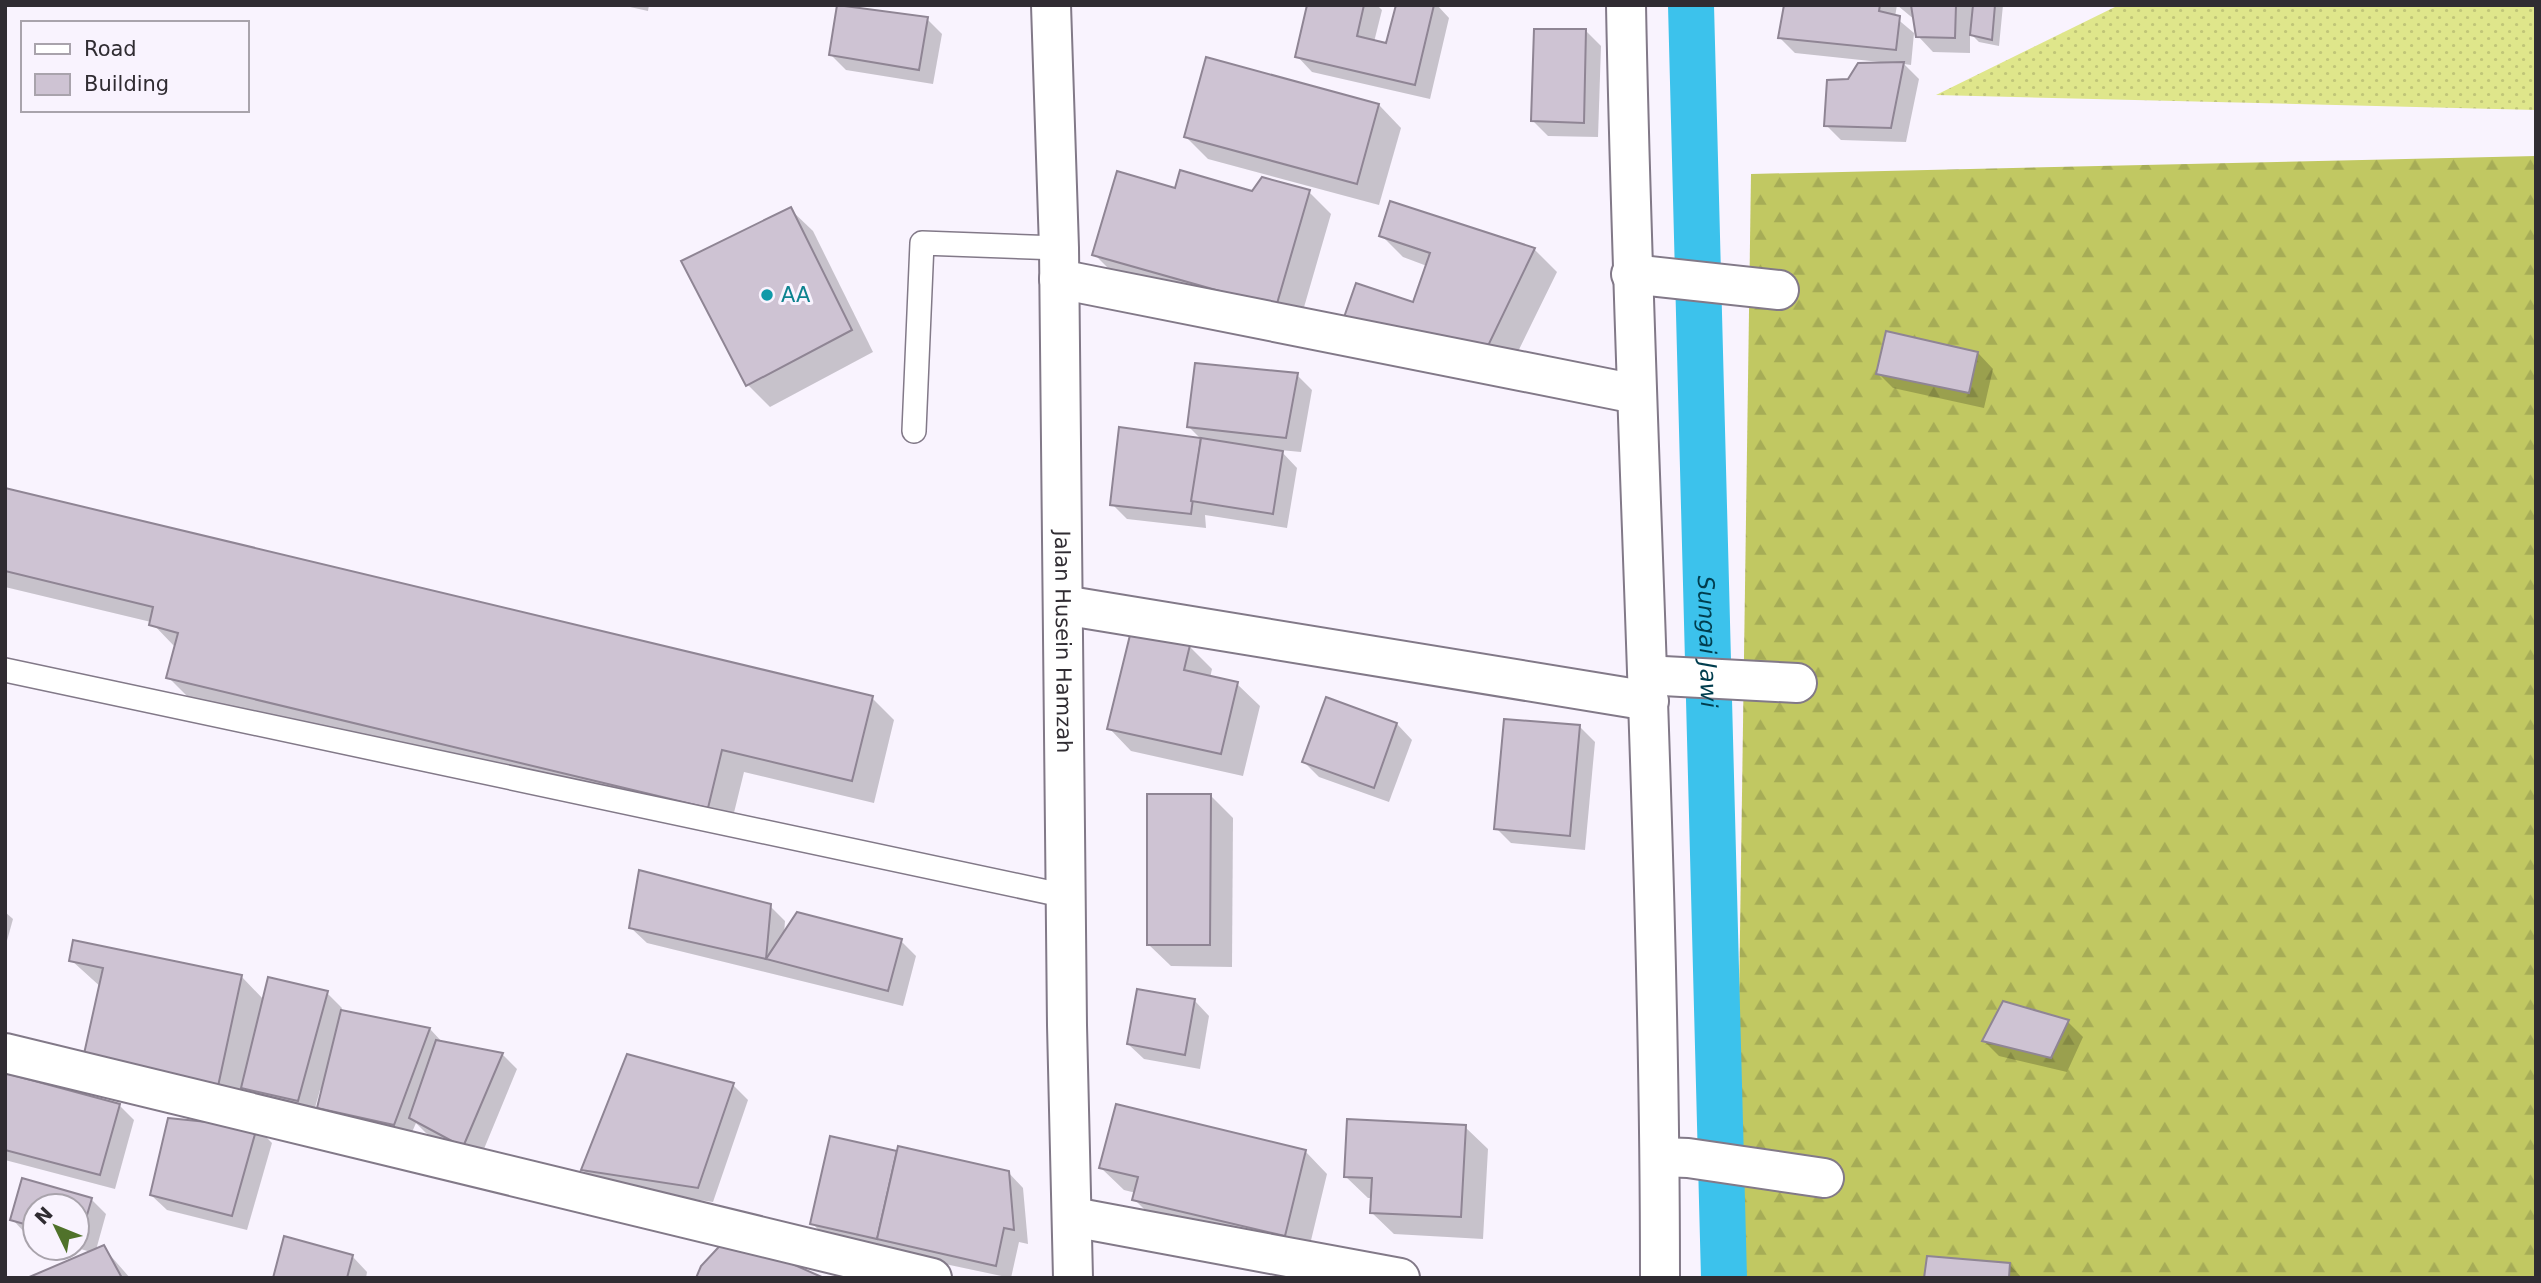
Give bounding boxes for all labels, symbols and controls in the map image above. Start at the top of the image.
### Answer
legend [21,21,248,112]
text: Road [84,37,137,61]
text: Building [84,72,169,96]
place label: AA [781,283,811,307]
marker: AA [759,287,775,303]
street label: Jalan Husein Hamzah [1050,528,1076,753]
water label: Sungai Jawi [1693,575,1722,709]
north arrow [21,1192,91,1262]
text: N [30,1202,57,1229]

